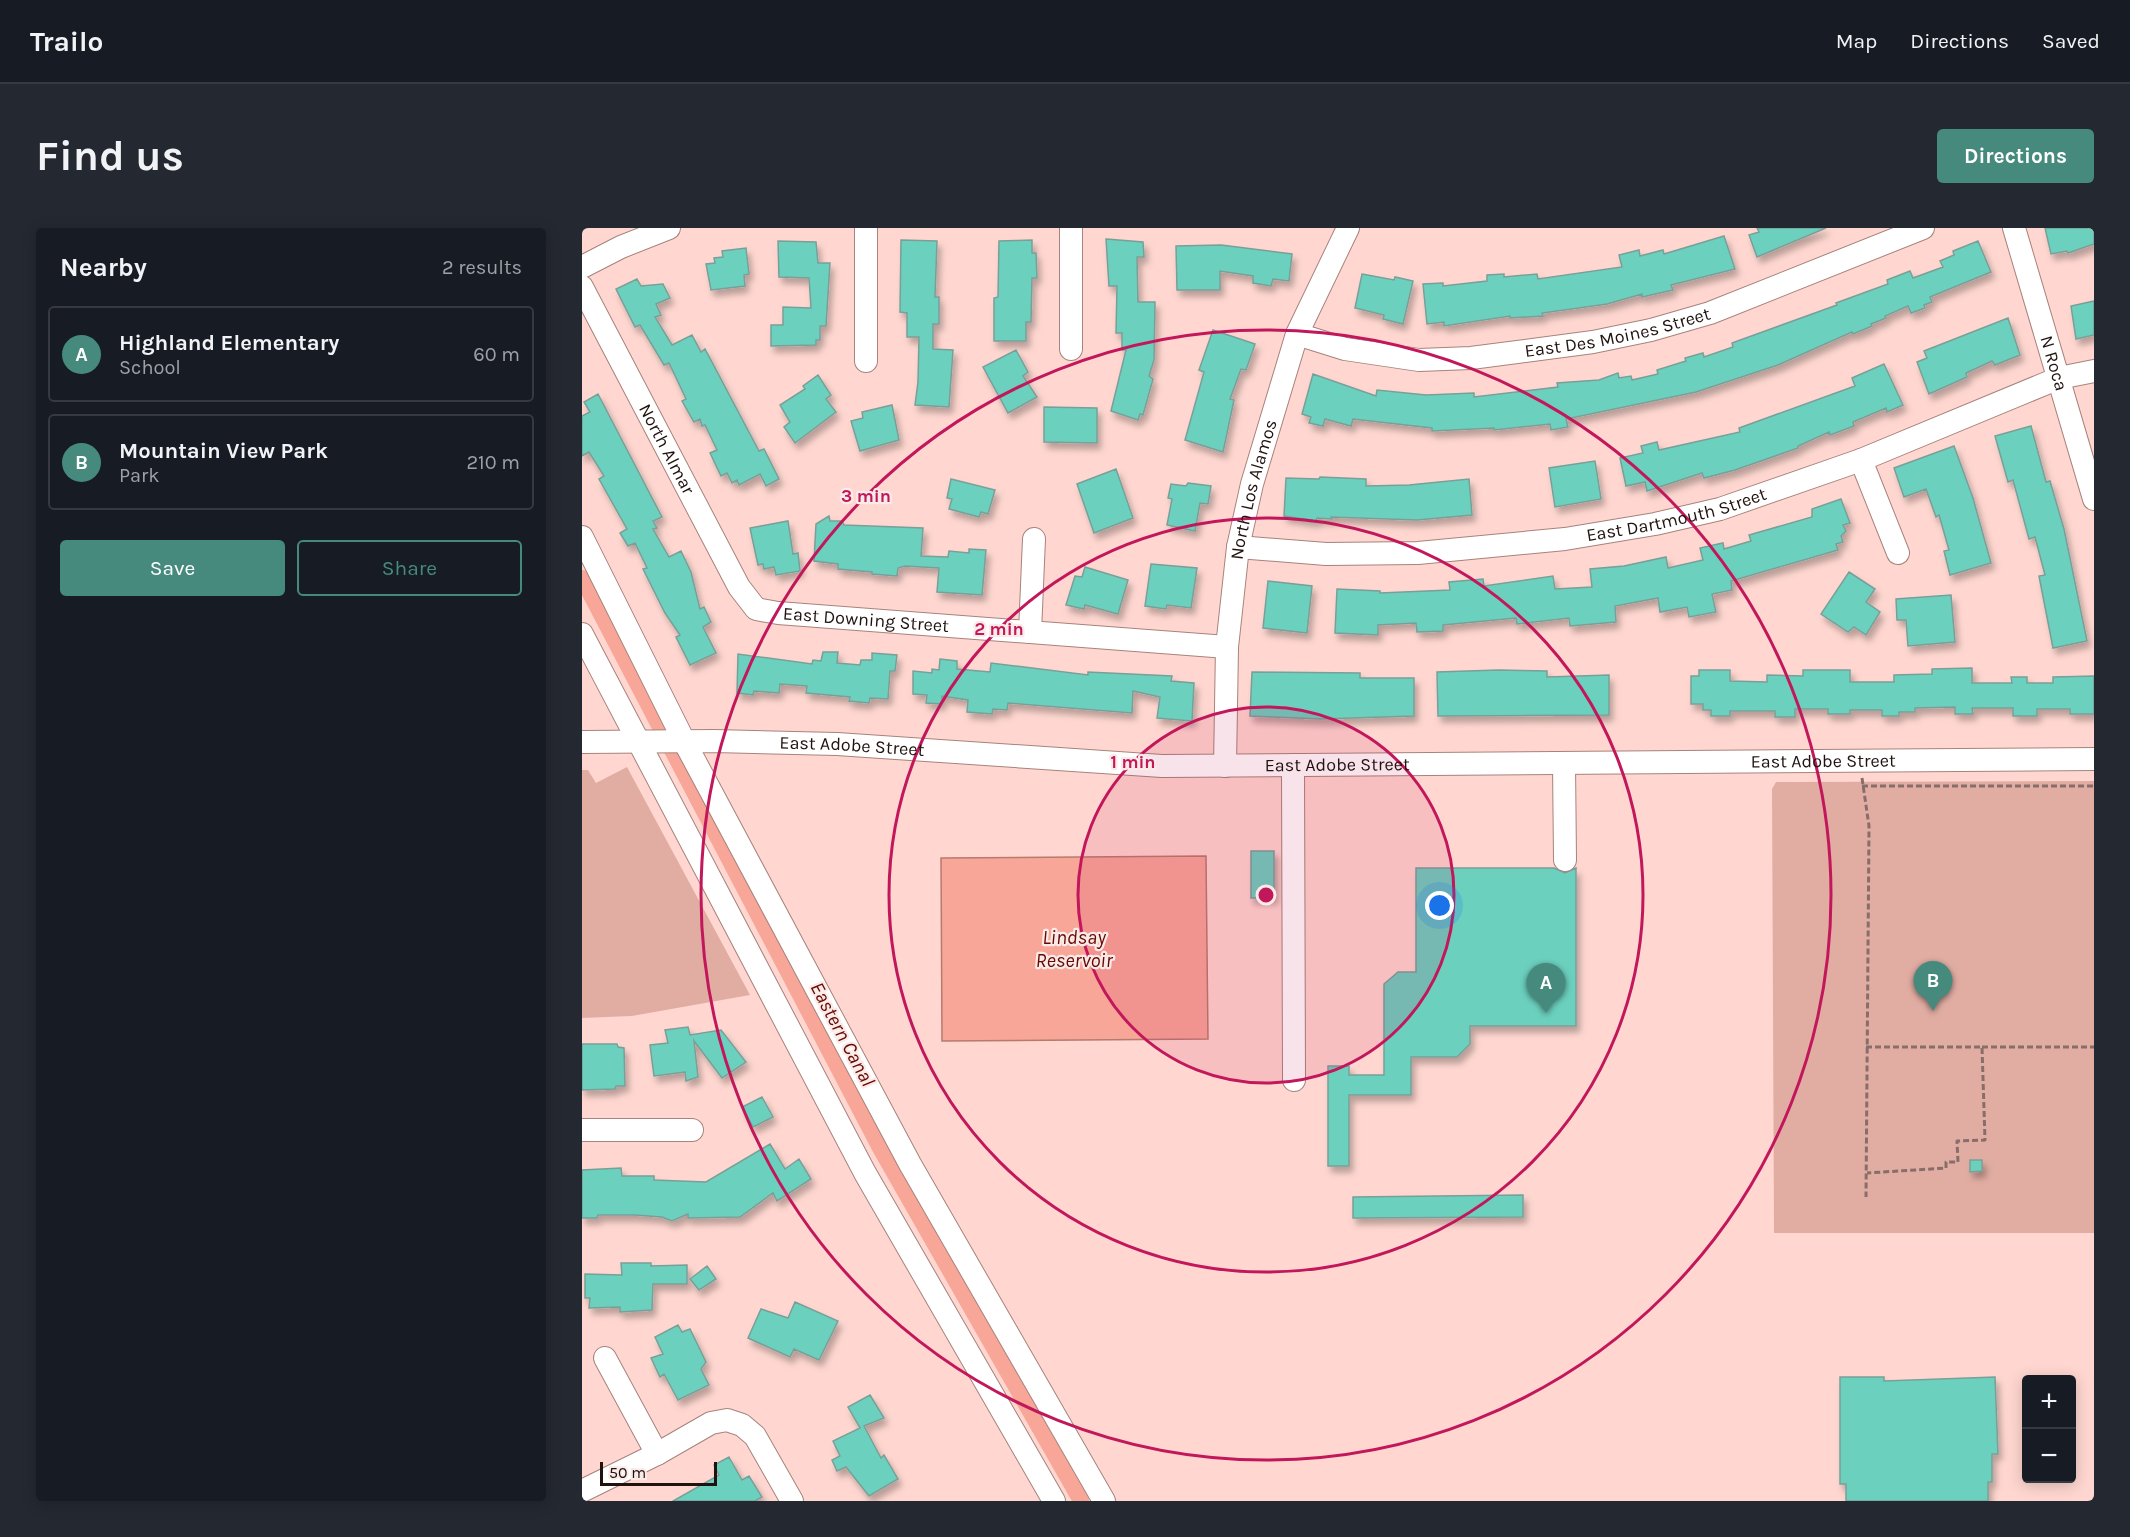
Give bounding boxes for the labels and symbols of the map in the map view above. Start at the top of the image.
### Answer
street label: East Des Moines Street [1523,302,1713,362]
street label: N Roca [2035,333,2072,394]
street label: North Almar [634,400,700,499]
street label: North Los Alamos [1226,417,1282,561]
street label: East Dartmouth Street [1585,483,1770,546]
text: 3 min [841,485,891,507]
street label: East Downing Street [782,602,950,637]
text: 2 min [974,618,1024,640]
street label: East Adobe Street [779,732,925,761]
street label: East Adobe Street [1751,749,1896,773]
text: 1 min [1110,751,1156,773]
street label: East Adobe Street [1265,753,1410,776]
centre of rings [1256,885,1276,905]
your location [1425,891,1454,920]
water label: Lindsay Reservoir [1036,926,1114,972]
pin: B [1914,962,1952,1011]
pin: A [1526,964,1566,1013]
water label: Eastern Canal [805,978,880,1090]
scale bar [600,1459,717,1486]

